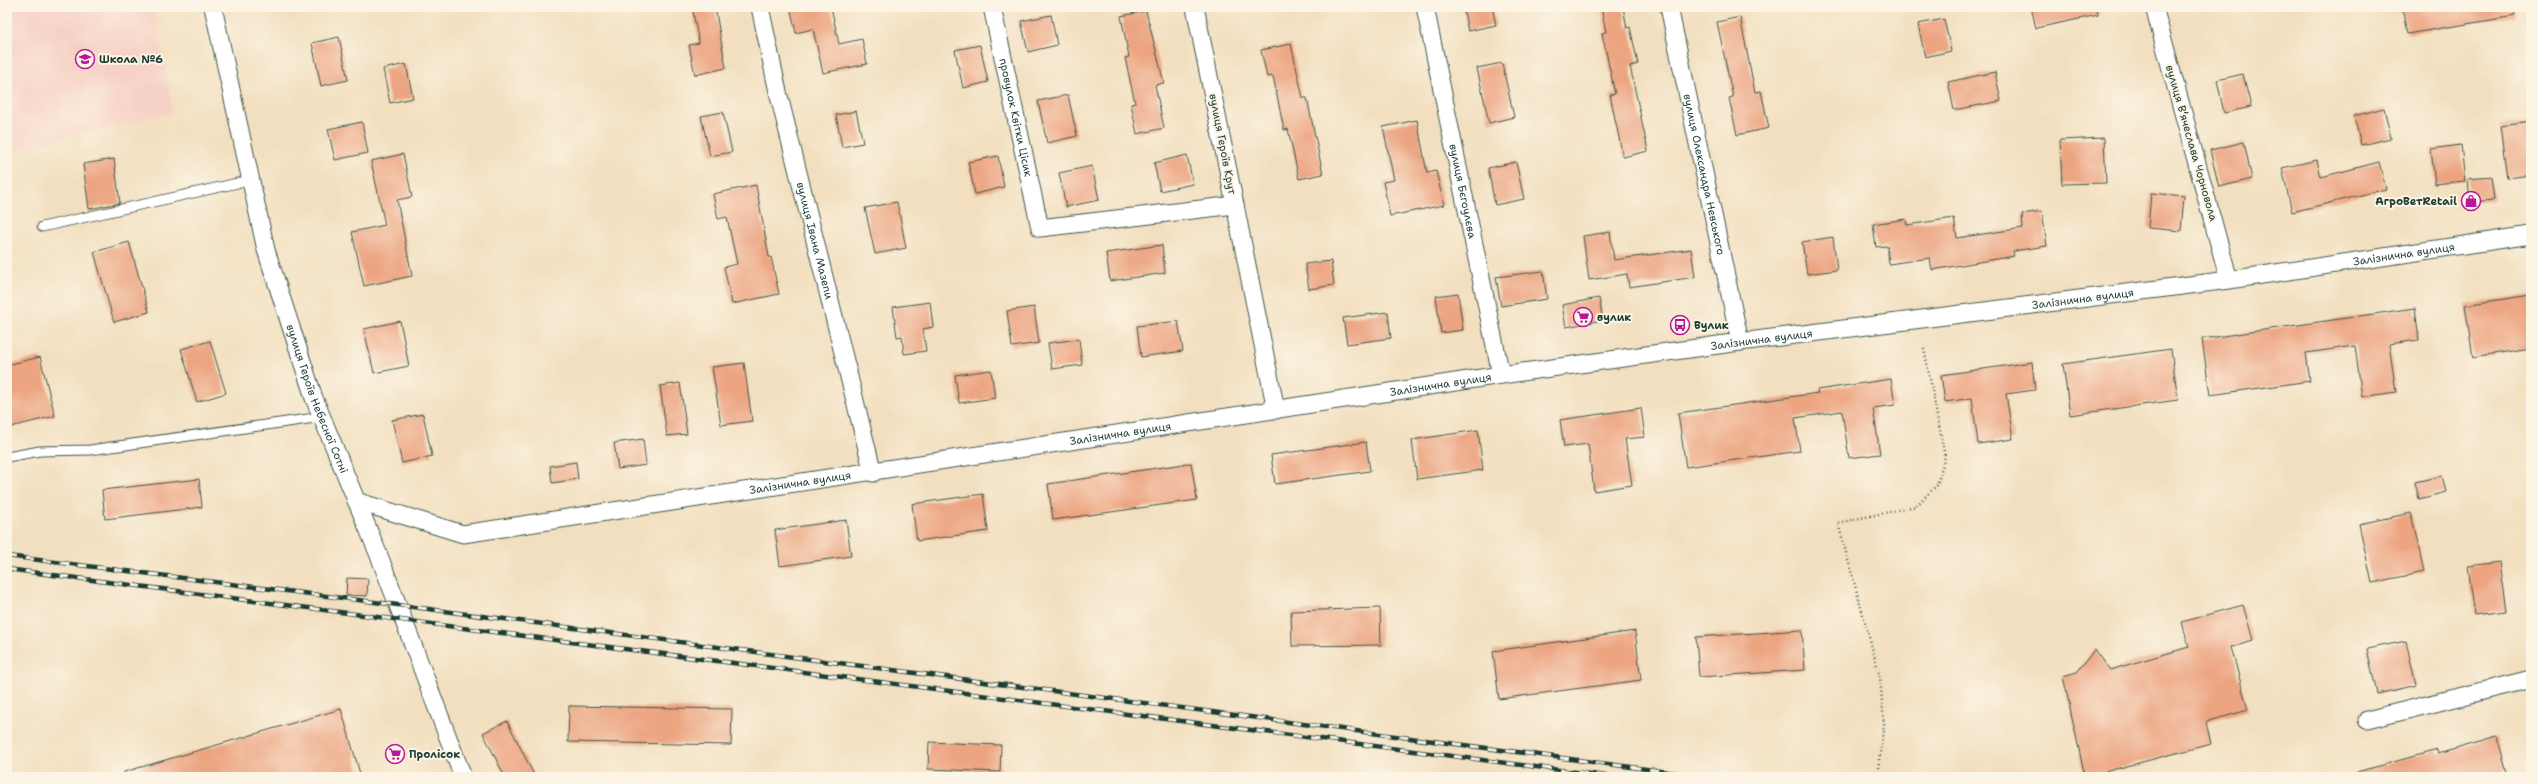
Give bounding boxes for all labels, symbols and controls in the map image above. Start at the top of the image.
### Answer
school or university icon: Школа №6 [74,48,96,70]
place label: Школа №6 [99,52,163,67]
street label: провулок Квітки Цісик [995,57,1036,178]
street label: вулиця Вʼячеслава Чорновола [2162,63,2221,223]
street label: вулиця Героїв Крут [1205,92,1240,196]
street label: вулиця Олександра Невського [1680,92,1728,257]
street label: вулиця Бєгоулєва [1445,142,1480,240]
street label: вулиця Івана Мазепи [793,181,836,301]
shop icon: АгроВетRetail [2460,190,2482,212]
place label: АгроВетRetail [2375,194,2457,209]
street label: Залізнична вулиця [2352,239,2456,269]
street label: Залізнична вулиця [2031,285,2135,313]
supermarket icon: вулик [1572,306,1594,328]
place label: вулик [1597,310,1631,325]
bus stop icon: Вулик [1669,314,1691,336]
place label: Вулик [1694,318,1729,333]
street label: вулиця Героїв Небесної Сотні [283,322,351,476]
street label: Залізнична вулиця [1710,326,1813,354]
street label: Залізнична вулиця [1389,370,1493,400]
street label: Залізнична вулиця [1069,419,1172,449]
street label: Залізнична вулиця [748,468,852,498]
supermarket icon: Пролісок [384,743,406,765]
place label: Пролісок [409,747,460,762]

